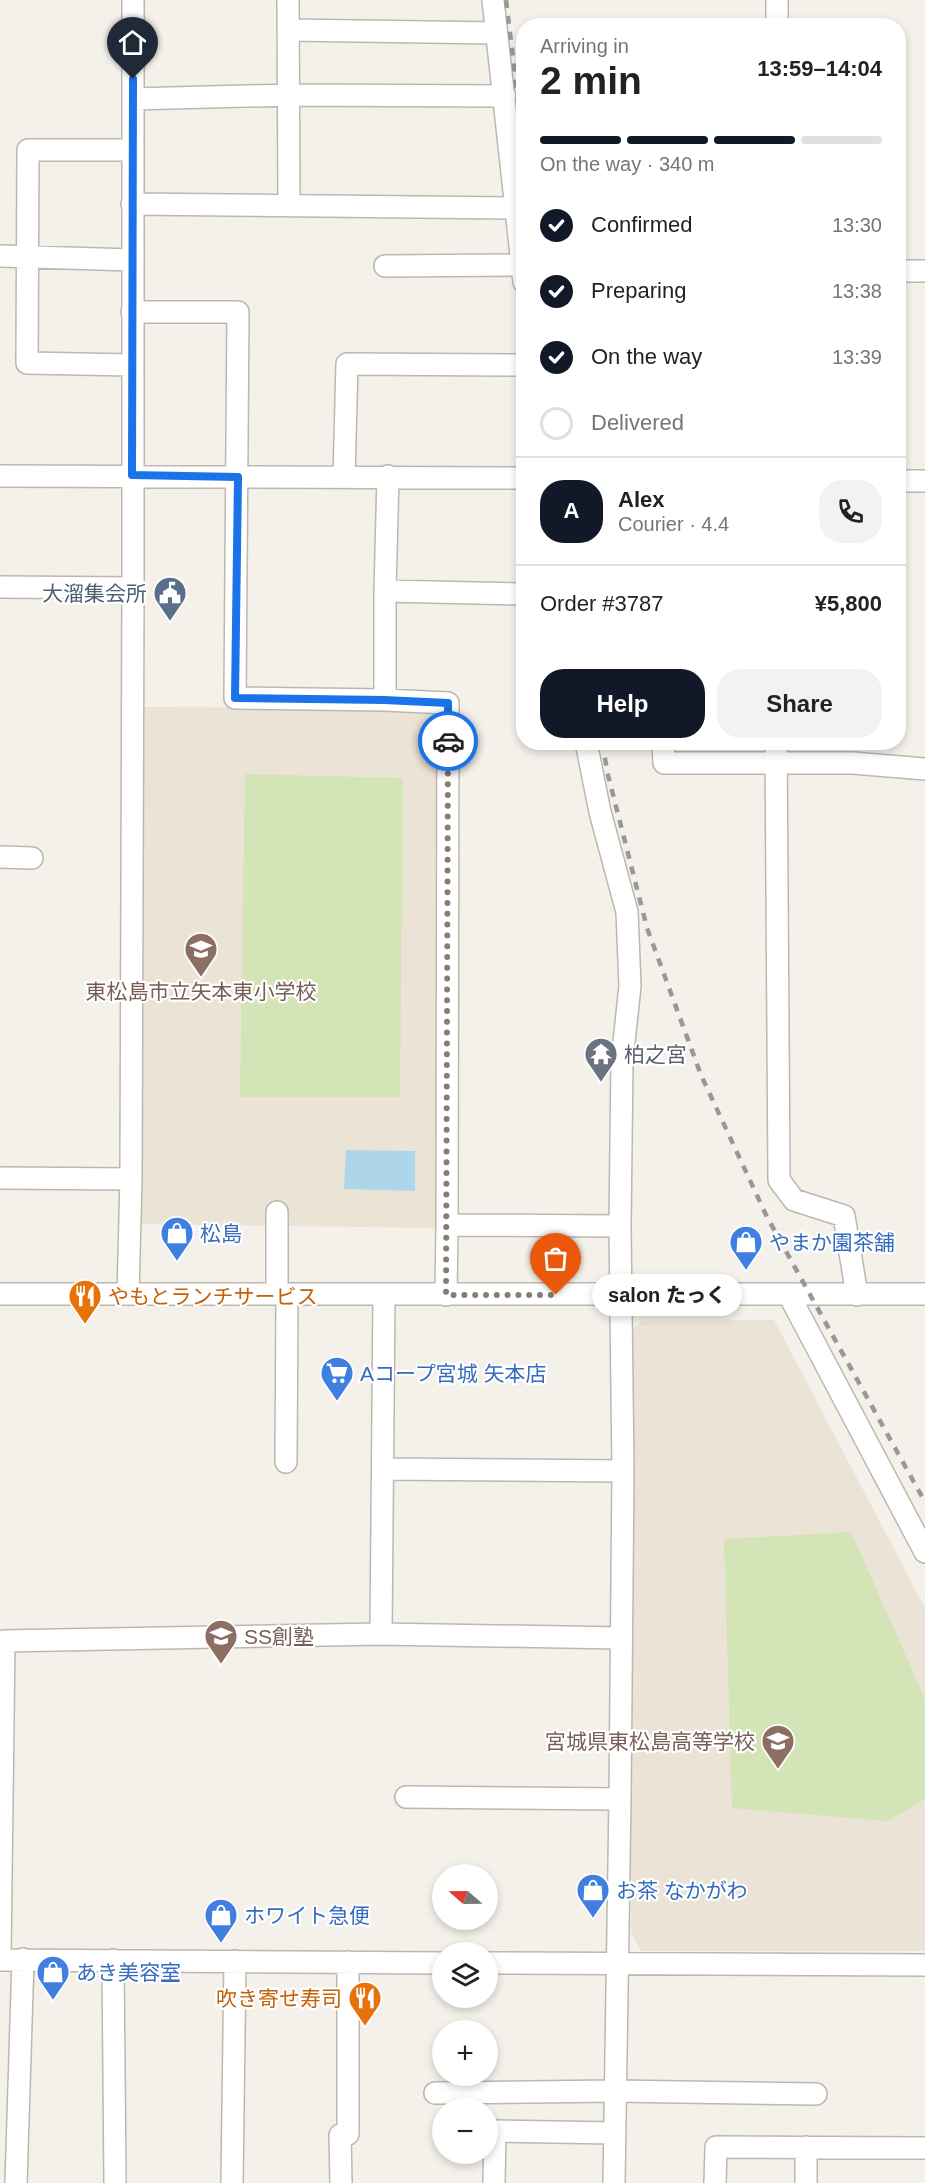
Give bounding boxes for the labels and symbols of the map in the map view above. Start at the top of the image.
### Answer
pin [107,17,158,79]
public building icon: 大溜集会所 [152,575,188,622]
place label: 大溜集会所 [42,582,147,605]
courier [418,711,478,771]
school or university icon: 東松島市立矢本東小学校 [183,931,219,978]
place label: 東松島市立矢本東小学校 [86,980,317,1003]
temple icon: 柏之宮 [583,1036,619,1083]
place label: 柏之宮 [624,1043,687,1066]
shop icon: 松島 [159,1215,195,1262]
place label: 松島 [200,1222,242,1245]
shop icon: やまか園茶舗 [728,1224,764,1271]
place label: やまか園茶舗 [769,1231,895,1254]
pin [530,1233,581,1295]
callout: salon たっく [592,1274,742,1316]
restaurant icon: やもとランチサービス [67,1278,103,1325]
place label: やもとランチサービス [108,1285,318,1308]
supermarket icon: Aコープ宮城 矢本店 [319,1355,355,1402]
place label: Aコープ宮城 矢本店 [360,1362,547,1385]
school or university icon: SS創塾 [203,1618,239,1665]
place label: SS創塾 [244,1625,314,1648]
school or university icon: 宮城県東松島高等学校 [760,1723,796,1770]
place label: 宮城県東松島高等学校 [545,1730,755,1753]
north arrow [432,1864,498,1930]
shop icon: お茶 なかがわ [575,1872,611,1919]
place label: お茶 なかがわ [616,1879,748,1902]
shop icon: ホワイト急便 [203,1897,239,1944]
place label: ホワイト急便 [244,1904,370,1927]
shop icon: あき美容室 [35,1954,71,2001]
place label: あき美容室 [76,1961,181,1984]
restaurant icon: 吹き寄せ寿司 [347,1980,383,2027]
place label: 吹き寄せ寿司 [216,1987,342,2010]

